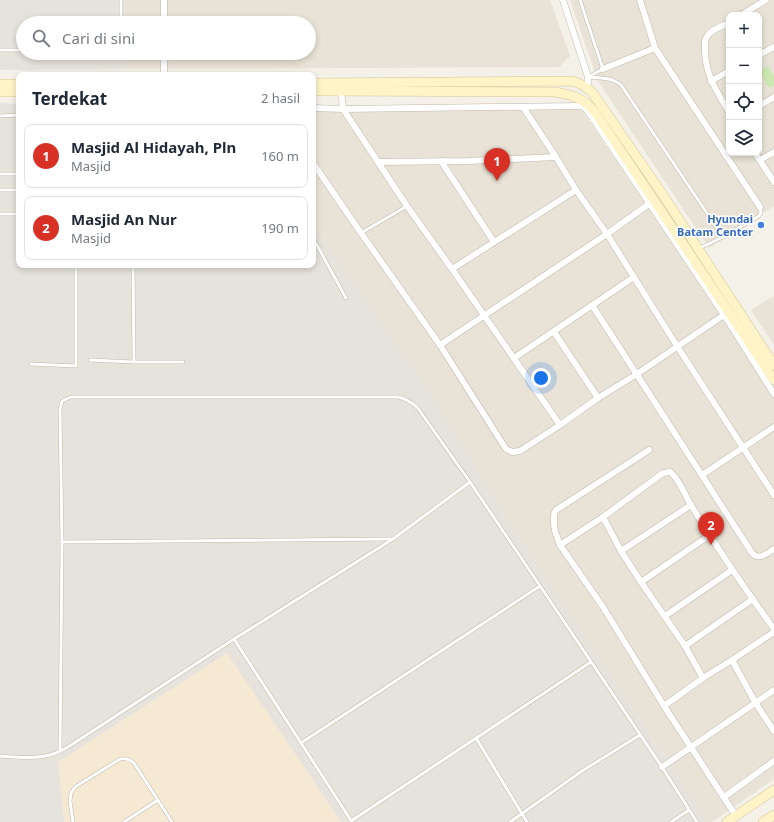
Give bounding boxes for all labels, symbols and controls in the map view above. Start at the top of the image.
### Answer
map controls [726,12,762,156]
button: + [726,12,762,48]
search box [16,16,316,60]
icon: search [30,27,52,49]
text: Cari di sini [62,28,135,48]
button: − [726,48,762,84]
button: locate [726,84,762,120]
text: Terdekat [32,87,107,110]
text: 2 hasil [261,89,300,107]
button: layers [726,120,762,156]
text: Masjid Al Hidayah, Pln [71,137,236,157]
text: 1 [42,147,50,165]
text: 160 m [261,147,299,165]
pin: 1 [484,148,510,181]
text: Masjid [71,157,111,175]
text: Masjid An Nur [71,209,177,229]
place label: Hyundai Batam Center [677,211,753,239]
text: 2 [42,219,50,237]
text: 190 m [261,219,299,237]
marker: Hyundai Batam Center [756,220,766,230]
text: Masjid [71,229,111,247]
your location [531,368,551,388]
pin: 2 [698,512,724,545]

